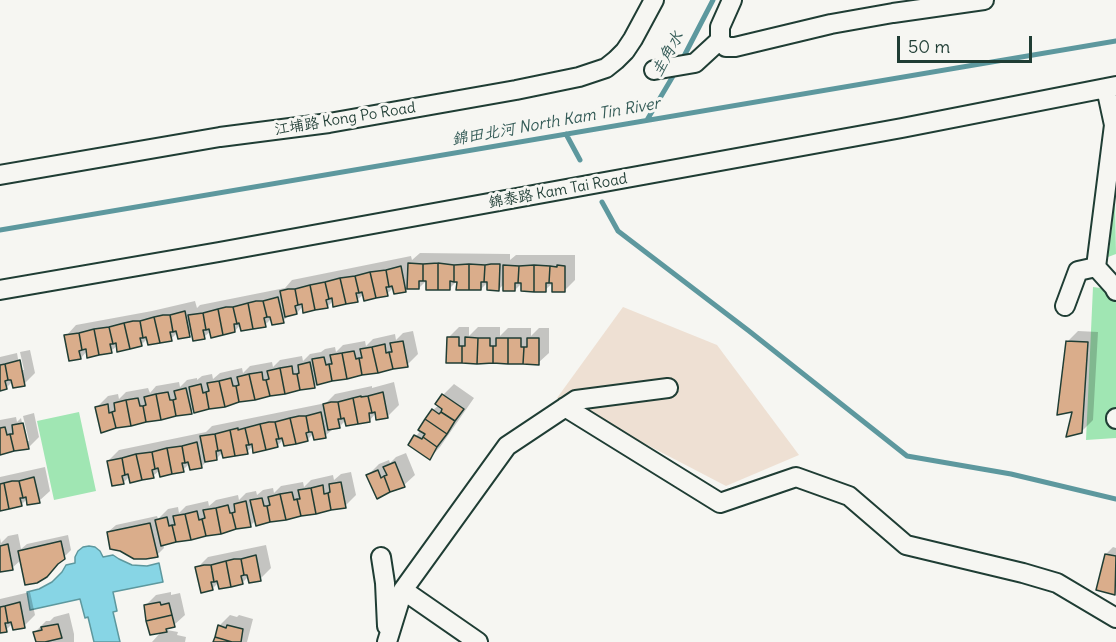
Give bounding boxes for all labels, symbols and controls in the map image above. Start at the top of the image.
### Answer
scale bar [900,24,1035,62]
water label: 圭角水 [648,28,688,80]
text: 50 m [908,35,950,58]
water label: 錦田北河 North Kam Tin River [450,94,662,150]
street label: 江埔路 Kong Po Road [273,99,417,139]
street label: 錦泰路 Kam Tai Road [487,170,629,212]

